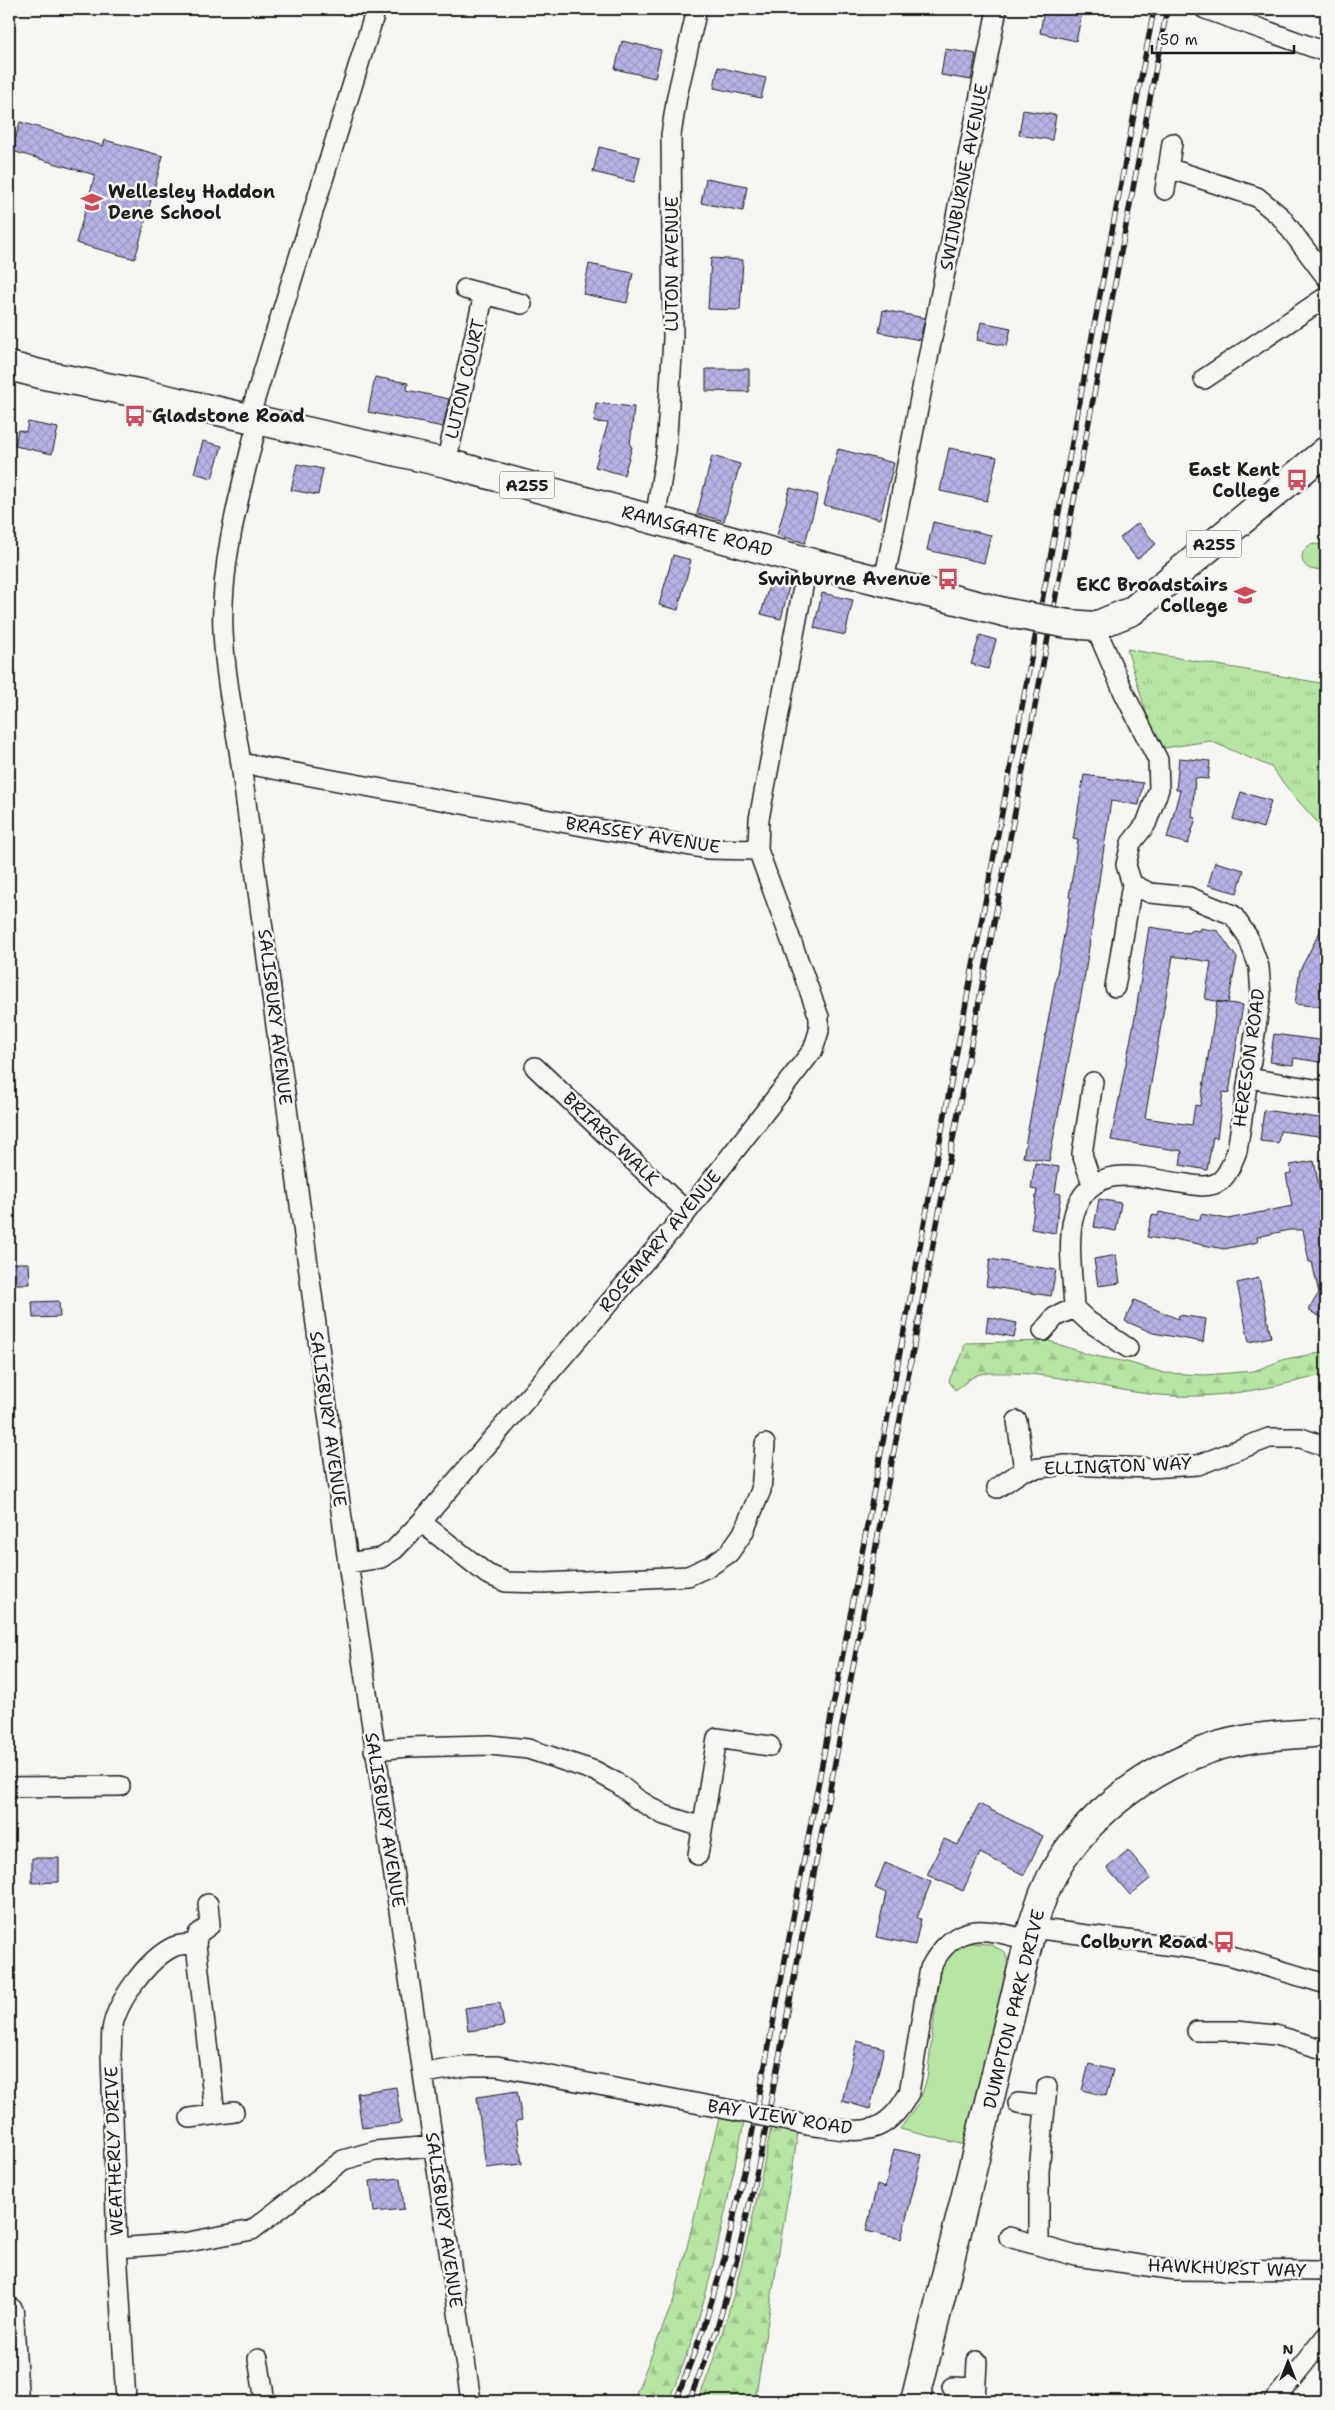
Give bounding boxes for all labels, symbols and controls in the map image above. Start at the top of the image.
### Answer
scale bar [1152,22,1295,54]
text: 50 m [1160,30,1198,50]
street label: SWINBURNE AVENUE [934,82,994,272]
place label: Wellesley Haddon Dene School [108,180,275,225]
school or university icon: Wellesley Haddon Dene School [79,189,105,215]
street label: LUTON AVENUE [660,196,684,332]
street label: LUTON COURT [440,317,490,441]
bus stop icon: Gladstone Road [122,403,148,429]
place label: Gladstone Road [152,404,305,428]
place label: East Kent College [1188,458,1280,503]
bus stop icon: East Kent College [1284,467,1310,493]
road number: A255 [500,472,554,498]
street label: RAMSGATE ROAD [619,499,775,563]
road number: A255 [1186,530,1242,558]
bus stop icon: Swinburne Avenue [935,566,961,592]
place label: Swinburne Avenue [758,567,931,591]
place label: EKC Broadstairs College [1076,573,1228,618]
school or university icon: EKC Broadstairs College [1232,582,1258,608]
street label: BRASSEY AVENUE [564,811,722,859]
street label: SALISBURY AVENUE [252,928,298,1106]
street label: HERESON ROAD [1227,987,1271,1129]
street label: BRIARS WALK [558,1087,665,1191]
street label: ROSEMARY AVENUE [593,1165,727,1317]
street label: SALISBURY AVENUE [304,1330,352,1508]
street label: ELLINGTON WAY [1044,1451,1192,1481]
street label: SALISBURY AVENUE [359,1731,411,1909]
street label: DUMPTON PARK DRIVE [978,1907,1050,2111]
bus stop icon: Colburn Road [1211,1929,1237,1955]
place label: Colburn Road [1080,1930,1208,1954]
street label: WEATHERLY DRIVE [99,2066,129,2236]
street label: BAY VIEW ROAD [706,2094,854,2140]
street label: SALISBURY AVENUE [420,2131,468,2309]
street label: HAWKHURST WAY [1147,2253,1307,2283]
north arrow [1262,2338,1312,2388]
text: N [1282,2340,1294,2358]

